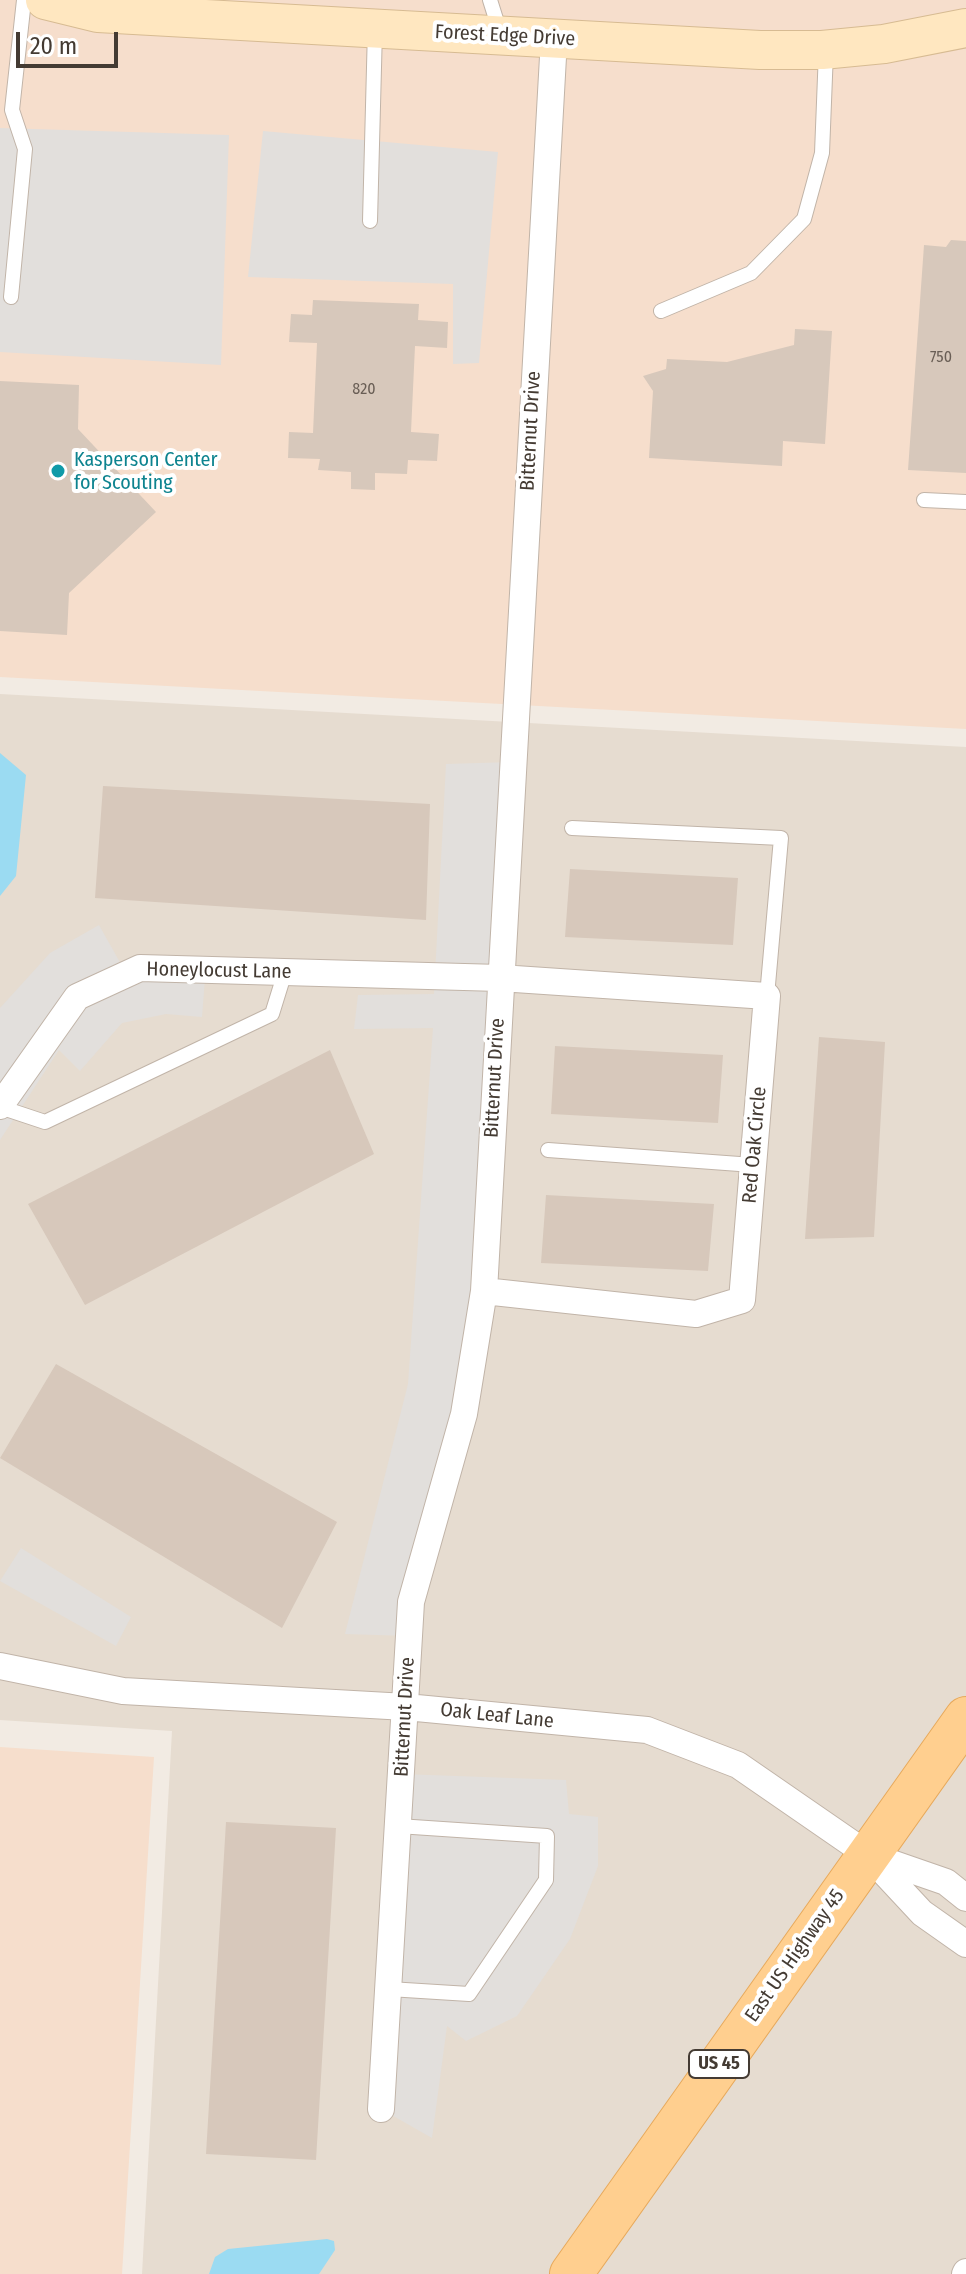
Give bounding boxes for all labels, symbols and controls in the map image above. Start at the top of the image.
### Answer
scale bar [20,16,122,66]
street label: Forest Edge Drive [434,20,576,52]
text: 20 m [30,32,77,60]
house number: 750 [930,348,952,368]
street label: Bitternut Drive [516,370,546,492]
house number: 820 [352,380,376,400]
place label: Kasperson Center for Scouting [74,448,217,495]
marker: Kasperson Center for Scouting [49,462,67,480]
street label: Honeylocust Lane [146,958,292,984]
street label: Bitternut Drive [480,1017,510,1139]
street label: Red Oak Circle [738,1086,772,1204]
street label: Bitternut Drive [390,1656,420,1778]
street label: Oak Leaf Lane [439,1698,555,1734]
street label: East US Highway 45 [740,1885,850,2027]
road number: US 45 [689,2050,749,2078]

